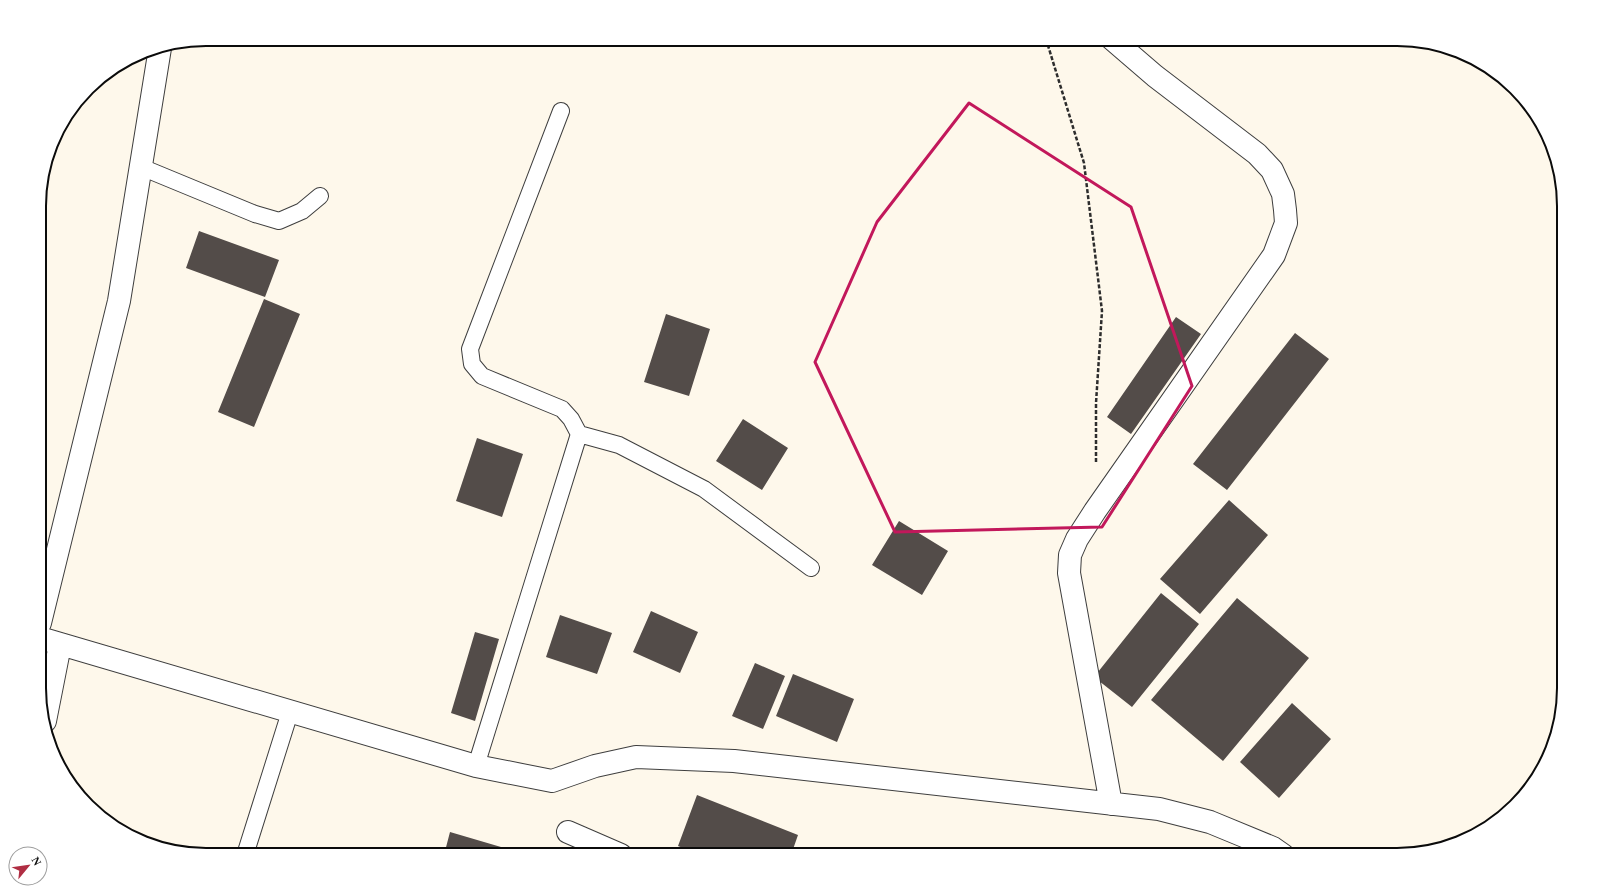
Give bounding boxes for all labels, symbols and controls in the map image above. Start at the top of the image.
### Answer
north arrow [8,846,48,886]
text: N [30,855,44,868]

